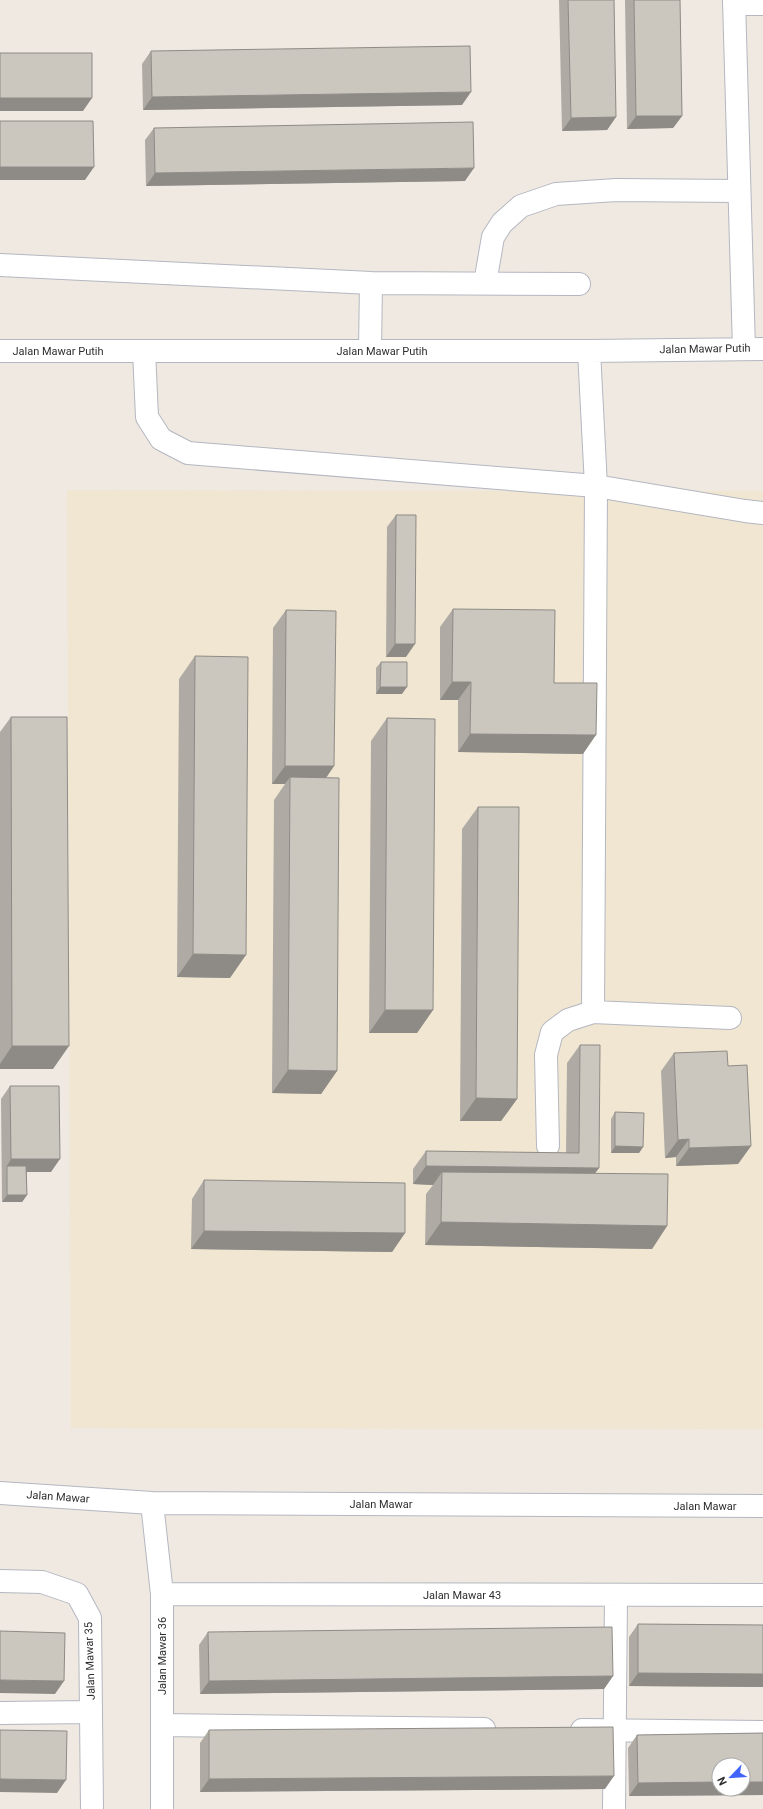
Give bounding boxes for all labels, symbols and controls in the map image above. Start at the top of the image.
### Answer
street label: Jalan Mawar Putih [659,342,751,356]
street label: Jalan Mawar Putih [12,345,104,358]
street label: Jalan Mawar Putih [336,345,428,358]
street label: Jalan Mawar [26,1488,90,1506]
street label: Jalan Mawar [349,1498,413,1511]
street label: Jalan Mawar [673,1500,737,1513]
street label: Jalan Mawar 43 [423,1589,501,1602]
street label: Jalan Mawar 36 [156,1617,169,1695]
street label: Jalan Mawar 35 [82,1622,98,1700]
north arrow [711,1757,751,1797]
text: N [715,1775,730,1787]

